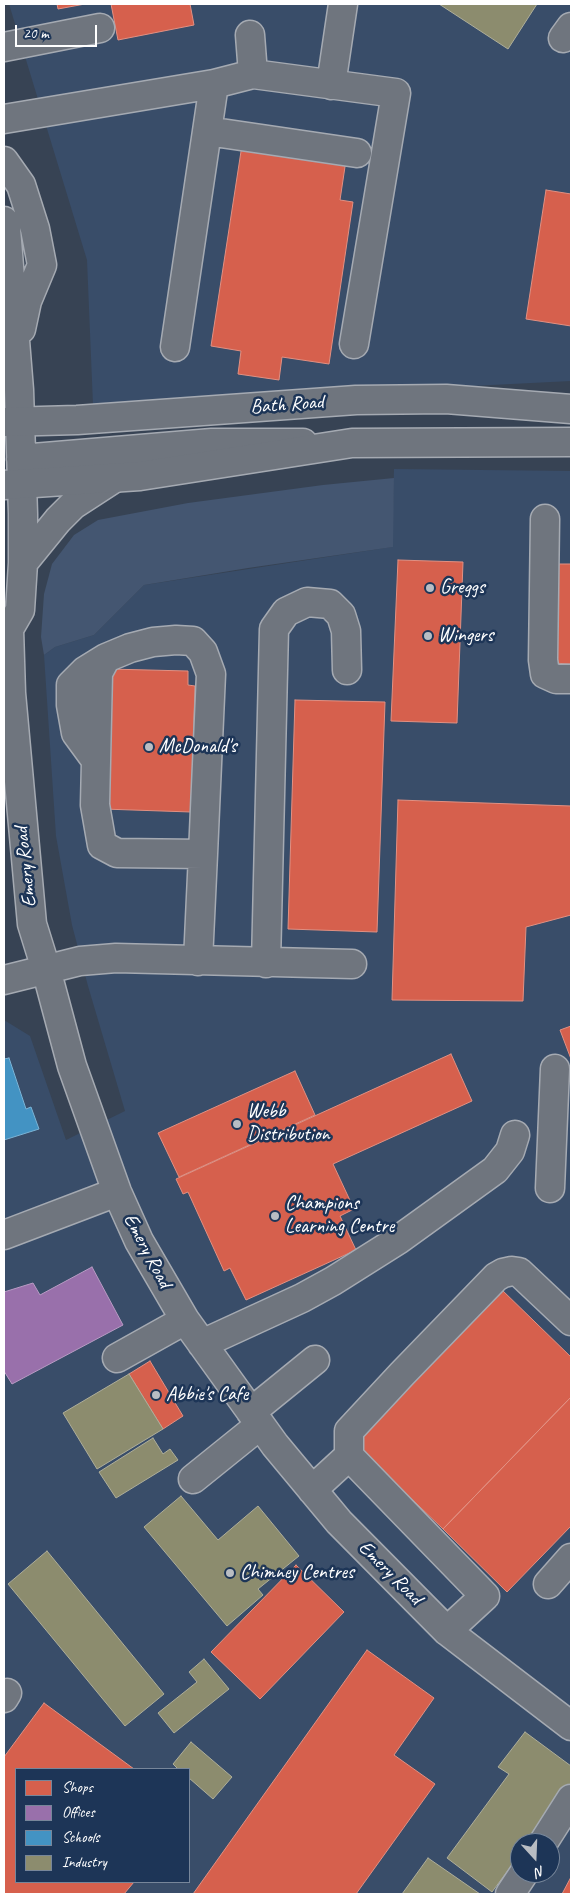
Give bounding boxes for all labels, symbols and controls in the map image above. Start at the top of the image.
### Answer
scale bar [18,15,100,47]
text: 20 m [23,24,49,43]
street label: Bath Road [250,390,324,420]
place label: Greggs [440,576,484,600]
marker: Greggs [424,582,436,594]
place label: Wingers [438,624,493,648]
marker: Wingers [422,630,434,642]
place label: McDonald's [159,735,237,759]
marker: McDonald's [143,741,155,753]
street label: Emery Road [10,826,42,908]
place label: Webb Distribution [247,1100,329,1147]
marker: Webb Distribution [231,1118,243,1130]
place label: Champions Learning Centre [285,1192,394,1239]
street label: Emery Road [117,1210,177,1292]
marker: Champions Learning Centre [269,1210,281,1222]
place label: Abbie's Cafe [166,1383,248,1407]
marker: Abbie's Cafe [150,1389,162,1401]
street label: Emery Road [353,1536,427,1610]
place label: Chimney Centres [240,1561,354,1585]
marker: Chimney Centres [224,1567,236,1579]
legend [15,1768,190,1883]
text: Shops [62,1778,93,1797]
text: Offices [62,1803,95,1822]
text: Schools [62,1828,99,1847]
north arrow [510,1833,560,1883]
text: Industry [62,1853,107,1872]
text: N [533,1862,547,1881]

